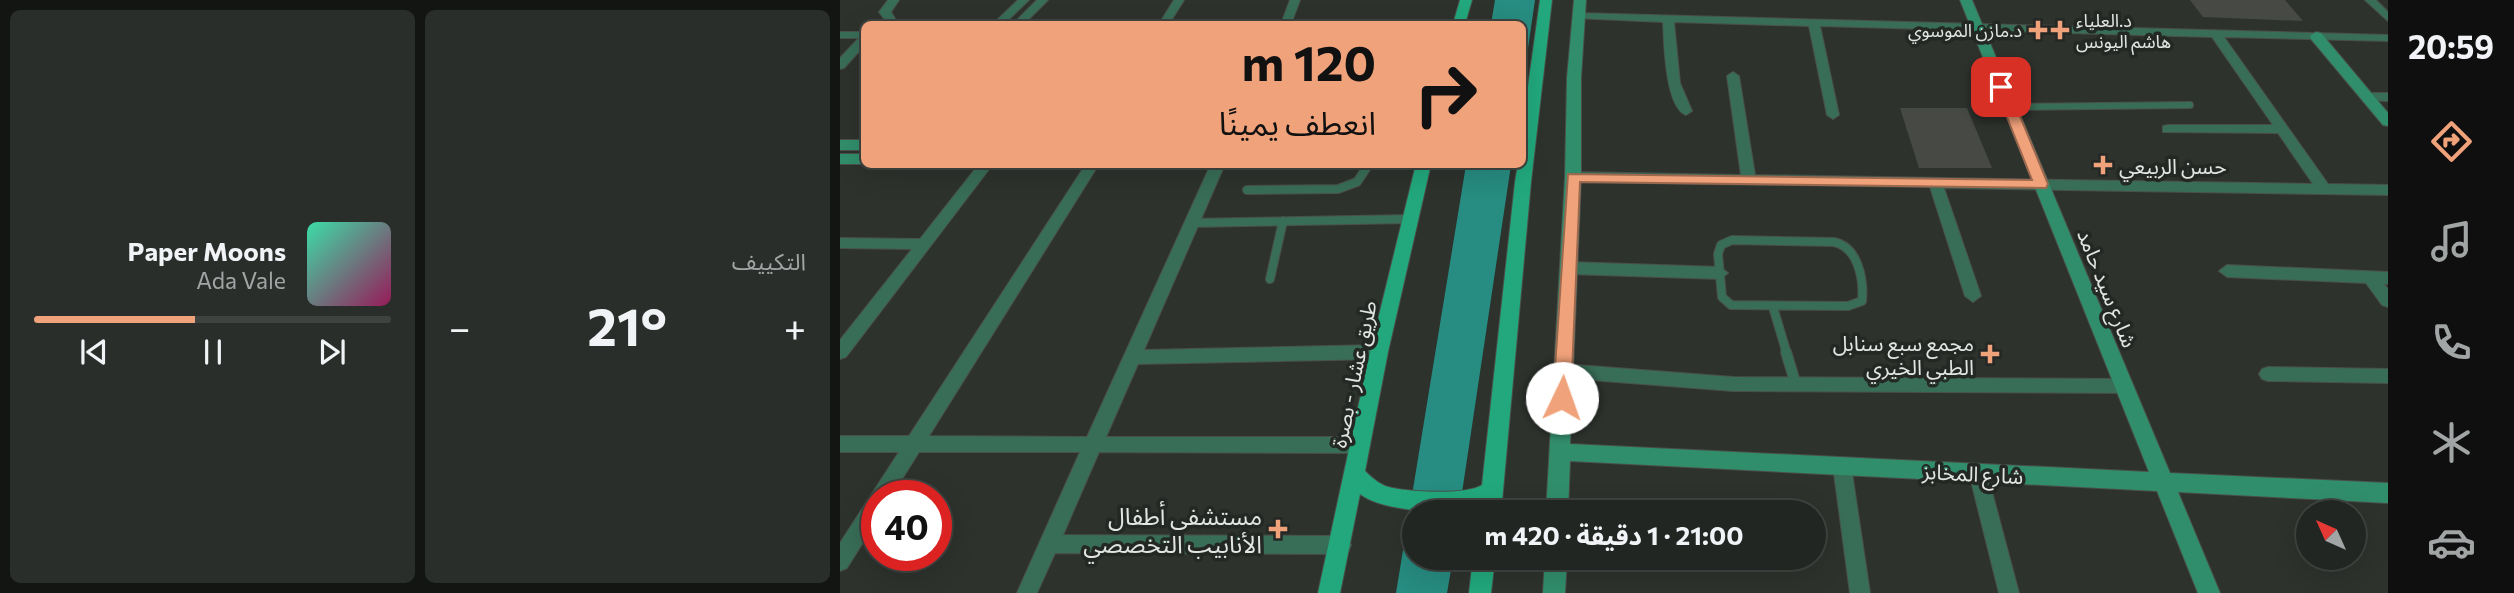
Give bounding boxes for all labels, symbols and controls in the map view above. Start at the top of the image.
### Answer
place label: د.العلياء هاشم اليونس [2076,9,2171,55]
place label: د.مازن الموسوي [1908,19,2022,44]
marker: د.مازن الموسوي [2028,20,2048,40]
marker: د.العلياء هاشم اليونس [2050,20,2070,40]
text: 20:59 [2408,26,2494,66]
text: 120 m [1242,31,1376,91]
icon: right [1400,49,1491,140]
pin [1971,57,2031,117]
icon: arrive [1982,68,2020,106]
text: انعطف يمينًا [1219,102,1376,142]
icon: directions [2427,117,2476,166]
place label: حسن الربيعي [2119,153,2227,182]
marker: حسن الربيعي [2093,155,2113,175]
icon: music [2427,217,2476,266]
street label: شارع سيد حامد [2069,225,2143,352]
text: Paper Moons [128,235,286,266]
text: التكييف [732,247,806,275]
text: Ada Vale [196,266,286,294]
text: 21° [587,293,667,357]
street label: طريق عشار - بصرة [1325,298,1383,450]
text: − [449,303,471,350]
text: + [784,303,806,350]
icon: phone [2427,318,2476,367]
place label: مجمع سبع سنابل الطبي الخيري [1833,330,1974,383]
icon: previous [75,333,113,371]
icon: pause [194,333,232,371]
icon: next [313,333,351,371]
marker: مجمع سبع سنابل الطبي الخيري [1980,344,2000,364]
position arrow [1525,361,1599,435]
icon: climate [2427,418,2476,467]
street label: شارع المخابز [1921,458,2024,492]
speed limit sign: 40 [861,480,952,571]
place label: مستشفى أطفال الأنابيب التخصصي [1083,500,1262,563]
north arrow [2296,500,2366,570]
map controls [2296,500,2366,570]
icon: car [2427,518,2476,567]
marker: مستشفى أطفال الأنابيب التخصصي [1268,519,1288,539]
text: 21:00 · 1 دقيقة · 420 m [1484,519,1744,550]

